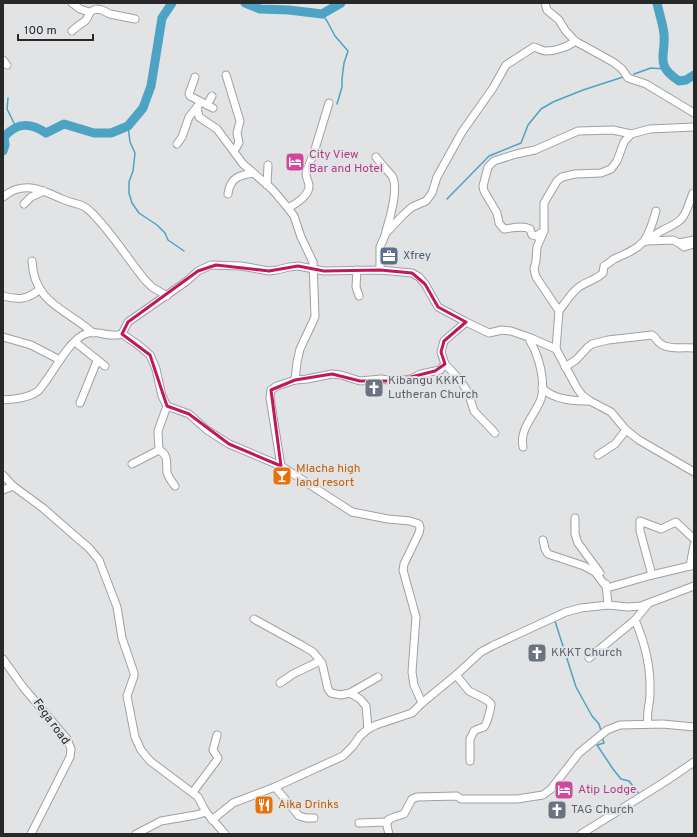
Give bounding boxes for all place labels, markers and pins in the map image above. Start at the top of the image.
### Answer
place label: City View Bar and Hotel [309,147,383,177]
hotel icon: City View Bar and Hotel [284,151,306,173]
office icon: Xfrey [378,245,400,267]
place label: Xfrey [403,248,431,264]
place label: Kibangu KKKT Lutheran Church [388,373,478,403]
church icon: Kibangu KKKT Lutheran Church [363,377,385,399]
place label: Mlacha high land resort [296,461,361,491]
bar icon: Mlacha high land resort [271,465,293,487]
church icon: KKKT Church [526,642,548,664]
place label: KKKT Church [551,645,622,661]
hotel icon: Atip Lodge [553,779,575,801]
place label: Atip Lodge [578,782,636,798]
restaurant icon: Aika Drinks [253,794,275,816]
place label: Aika Drinks [278,797,339,813]
church icon: TAG Church [546,799,568,821]
place label: TAG Church [571,802,634,818]

